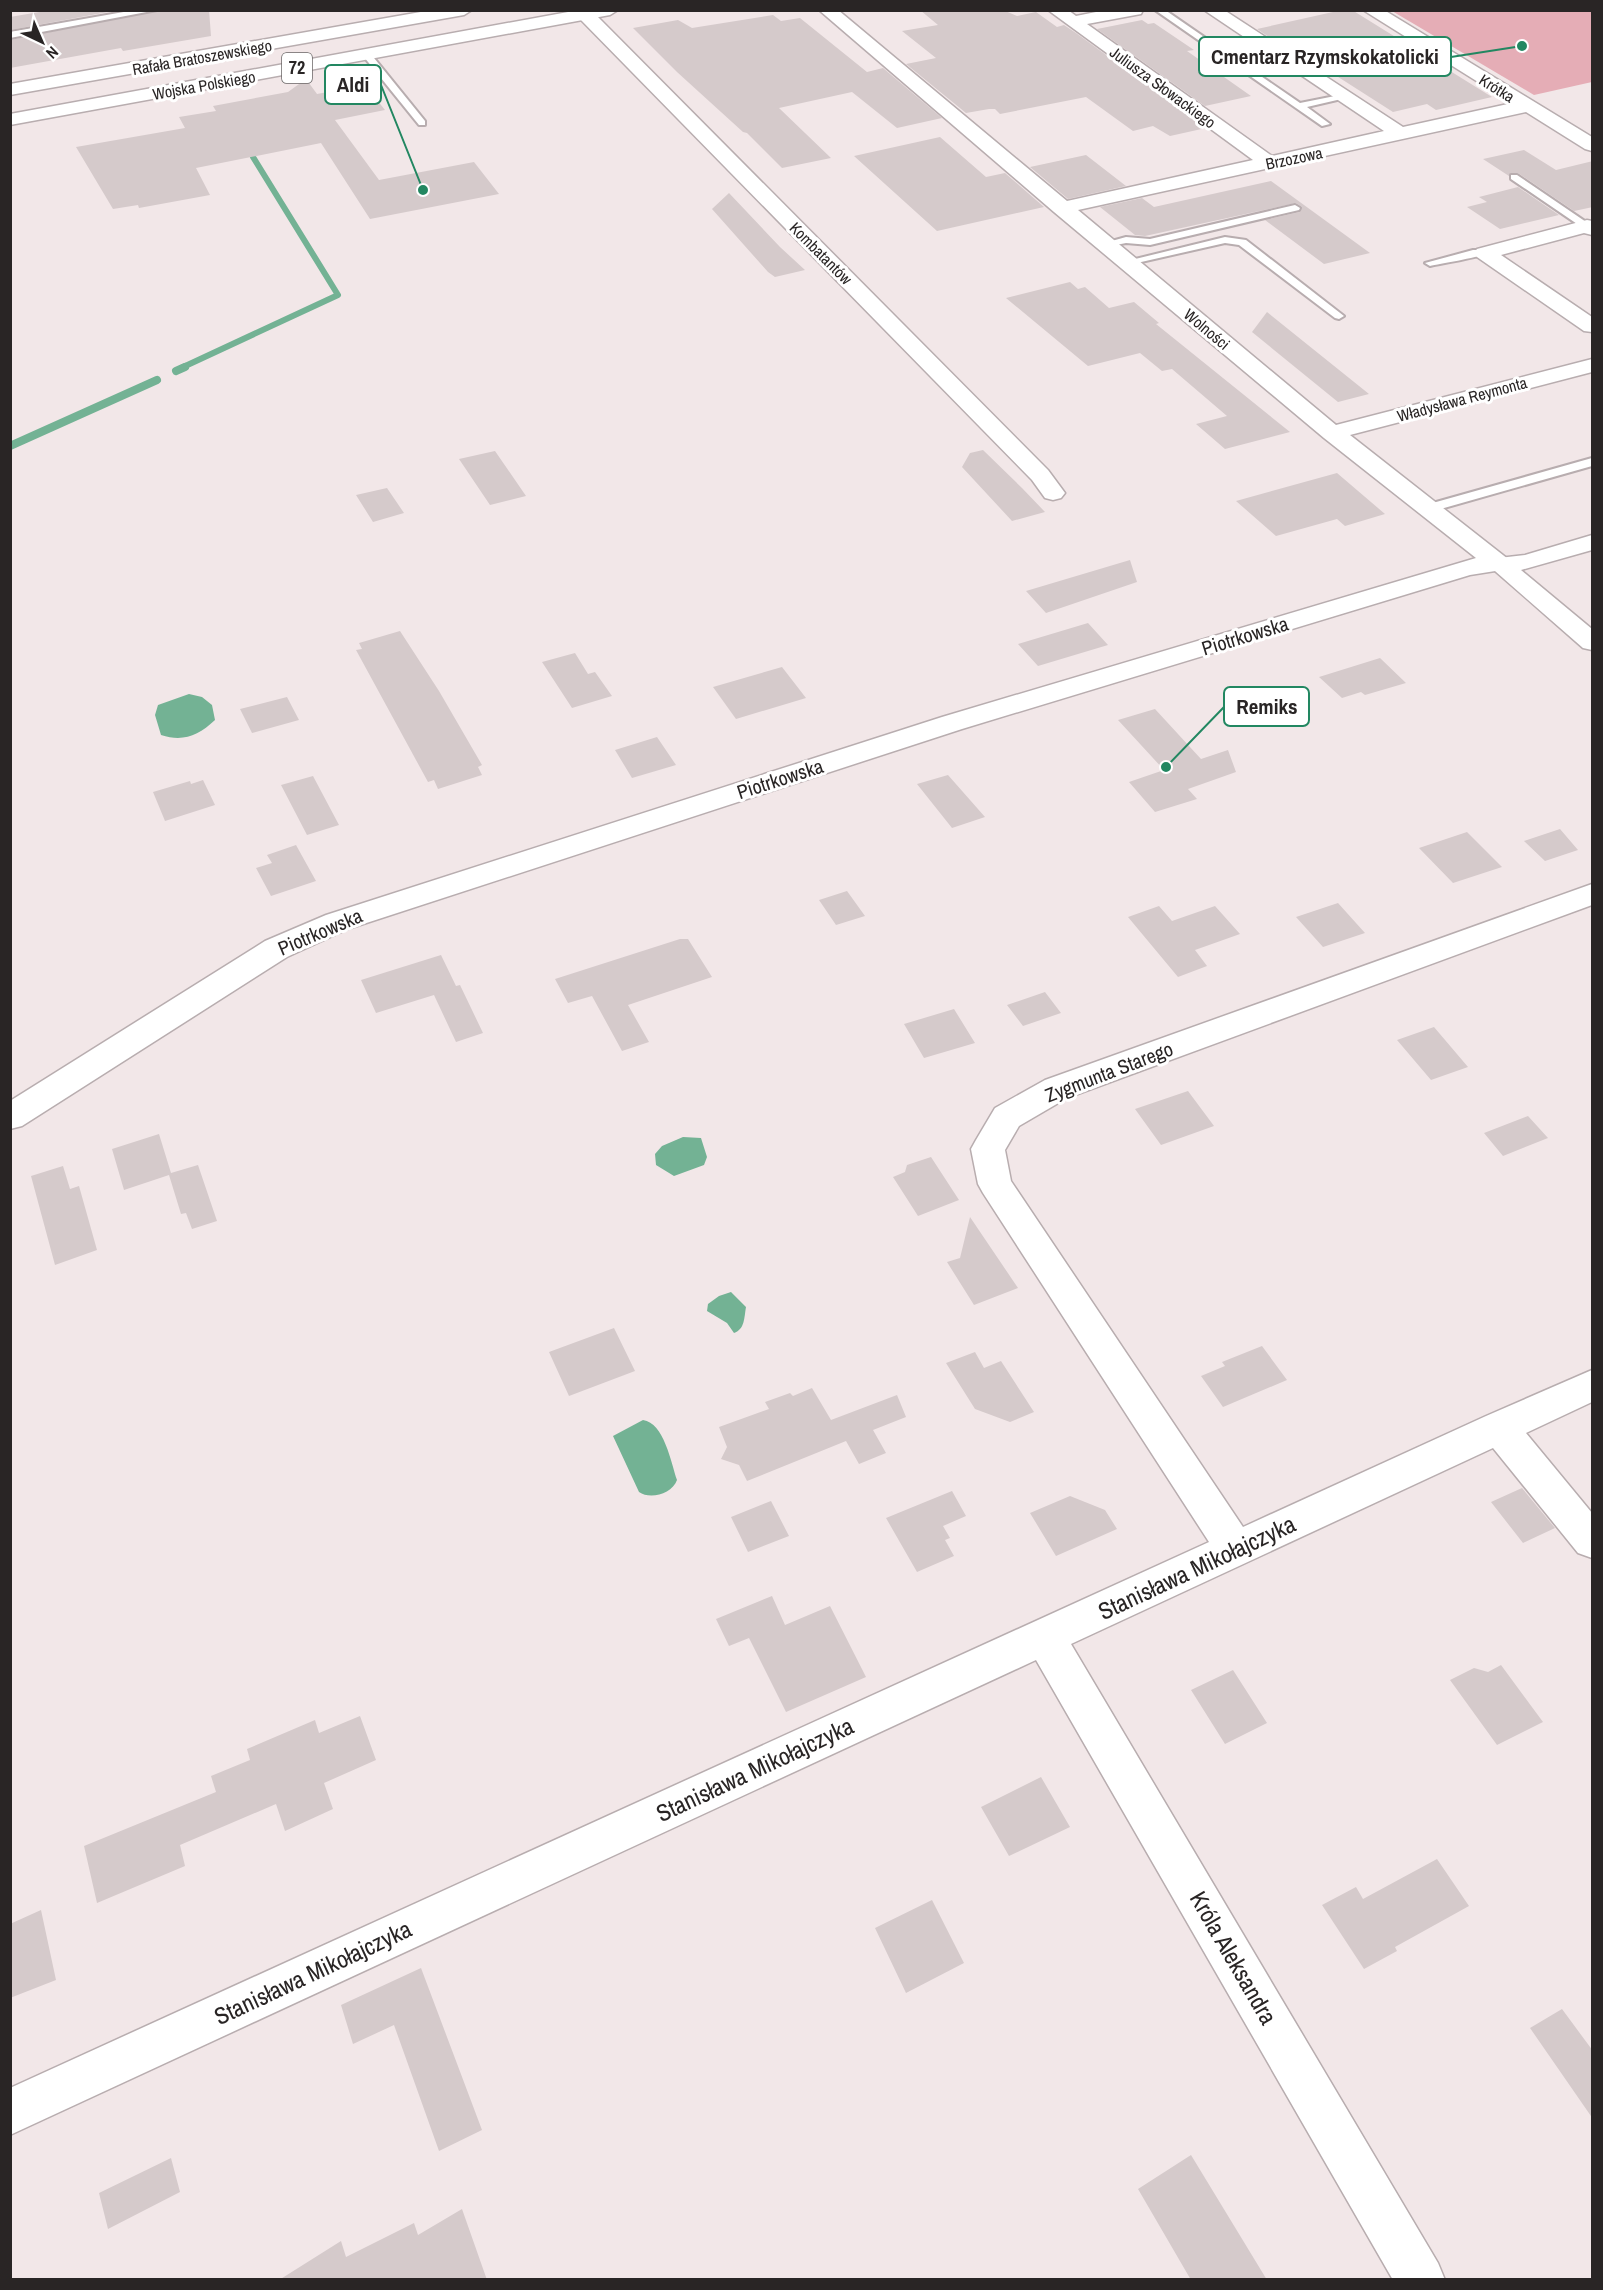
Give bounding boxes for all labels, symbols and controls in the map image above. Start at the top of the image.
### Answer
north arrow [12,12,72,72]
street label: Rafała Bratoszewskiego [130,34,274,80]
callout: Cmentarz Rzymskokatolicki [1199,37,1451,76]
street label: Juliusza Słowackiego [1105,41,1221,133]
text: N [41,42,63,64]
text: Cmentarz Rzymskokatolicki [1211,42,1439,71]
road number: 72 [282,53,312,83]
street label: Wojska Polskiego [151,65,257,105]
callout: Aldi [325,65,381,104]
street label: Krótka [1475,69,1520,108]
text: Aldi [337,70,369,99]
street label: Brzozowa [1264,141,1325,175]
street label: Kombatantów [785,217,858,290]
street label: Wolności [1179,303,1235,355]
street label: Władysława Reymonta [1395,371,1530,427]
street label: Piotrkowska [1198,610,1292,661]
callout: Remiks [1224,687,1309,726]
text: Remiks [1236,692,1298,721]
street label: Piotrkowska [733,752,826,805]
street label: Piotrkowska [273,902,366,961]
street label: Zygmunta Starego [1041,1035,1177,1108]
street label: Stanisława Mikołajczyka [1093,1507,1301,1627]
street label: Stanisława Mikołajczyka [651,1709,859,1829]
street label: Króla Aleksandra [1183,1885,1285,2030]
street label: Stanisława Mikołajczyka [209,1912,417,2032]

